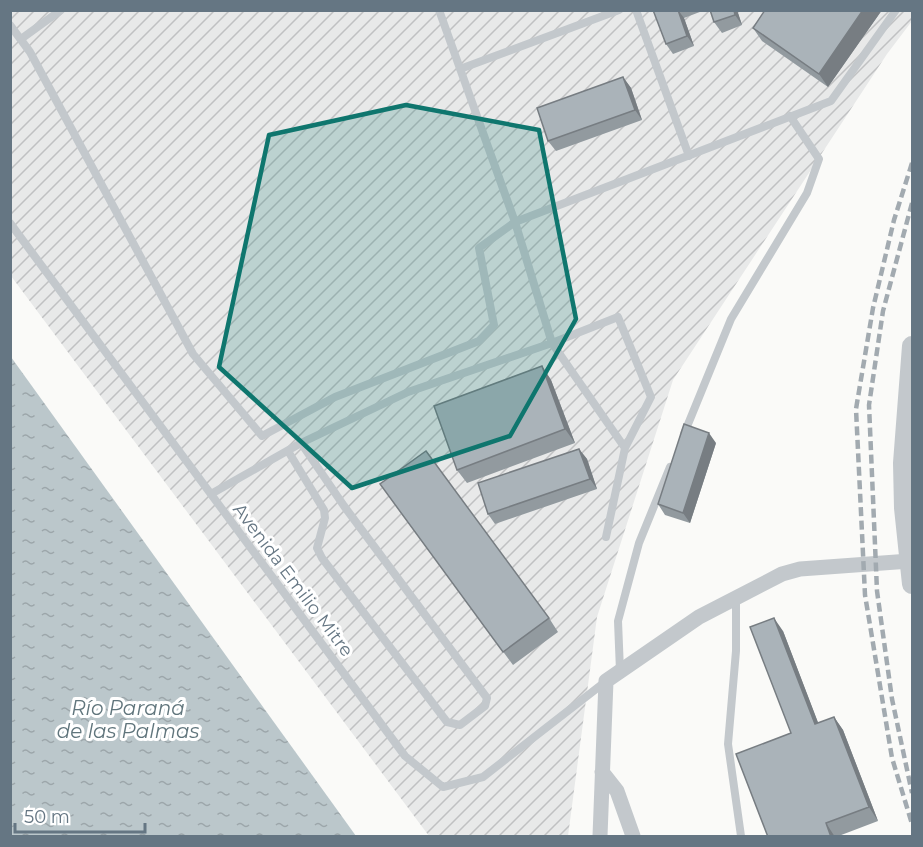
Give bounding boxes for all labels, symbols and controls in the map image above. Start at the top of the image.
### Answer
street label: Avenida Emilio Mitre [228,499,358,661]
water label: Río Paraná de las Palmas [57,696,199,743]
scale bar [15,796,146,834]
text: 50 m [24,806,70,828]

